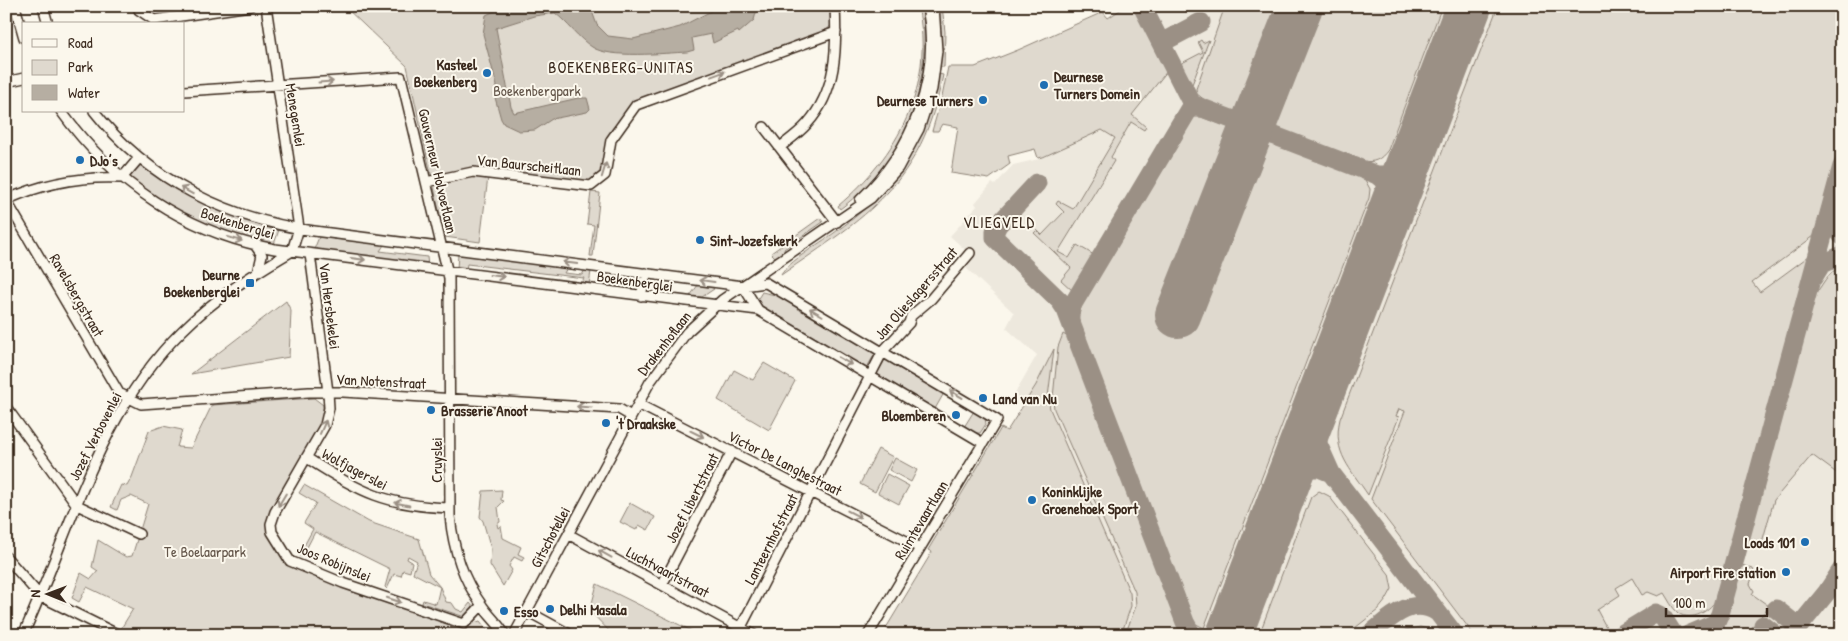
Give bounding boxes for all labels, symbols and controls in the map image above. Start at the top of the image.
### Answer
legend [22,22,185,112]
text: Road [68,32,93,53]
place label: Kasteel Boekenberg [414,54,478,93]
text: Park [68,56,93,77]
district label: BOEKENBERG-UNITAS [548,56,694,78]
place label: Deurnese Turners Domein [1053,66,1140,104]
marker: Kasteel Boekenberg [481,67,493,79]
one-way arrow [710,69,726,78]
one-way arrow [317,77,333,87]
marker: Deurnese Turners Domein [1038,79,1050,91]
park label: Boekenbergpark [493,80,581,101]
text: Water [68,82,100,103]
street label: Menegemlei [281,82,311,148]
place label: Deurnese Turners [877,90,973,111]
marker: Deurnese Turners [977,94,989,106]
street label: Gouverneur Holvoetlaan [413,106,463,236]
street label: Van Baurscheitlaan [476,149,582,181]
place label: DJo’s [90,150,118,171]
marker: DJo’s [74,154,86,166]
one-way arrow [600,162,610,178]
one-way arrow [180,185,195,195]
street label: Boekenberglei [198,202,278,244]
district label: VLIEGVELD [963,211,1035,233]
place label: Sint-Jozefskerk [710,230,798,251]
marker: Sint-Jozefskerk [694,234,706,246]
one-way arrow [227,235,243,245]
street label: Jan Olieslagersstraat [870,241,963,344]
street label: Ravelsbergstraat [45,250,110,341]
one-way arrow [350,254,366,264]
one-way arrow [563,258,579,268]
street label: Van Hersbekelei [314,262,346,350]
place label: Deurne Boekenberglei [163,264,240,303]
street label: Boekenberglei [596,265,674,297]
one-way arrow [488,272,504,282]
one-way arrow [699,276,715,286]
marker: Deurne Boekenberglei [244,277,256,289]
street label: Drakenhoflaan [632,306,696,380]
one-way arrow [809,306,823,316]
one-way arrow [838,356,852,366]
street label: Van Notenstraat [335,368,427,394]
street label: Jozef Verbovenlei [64,388,126,484]
place label: Land van Nu [993,388,1058,409]
one-way arrow [949,389,963,399]
marker: Land van Nu [977,392,989,404]
place label: Brasserie Anoot [441,400,529,421]
one-way arrow [576,403,592,412]
marker: Brasserie Anoot [425,404,437,416]
place label: Bloemberen [882,405,946,426]
marker: Bloemberen [950,409,962,421]
place label: 't Draakske [616,413,676,434]
marker: 't Draakske [600,417,612,429]
one-way arrow [319,420,329,435]
street label: Victor De Langhestraat [724,425,846,501]
one-way arrow [689,429,704,439]
street label: Cruyslei [426,437,447,483]
street label: Wolfjagerslei [318,443,392,495]
street label: Jozef Libertstraat [660,449,724,547]
street label: Ruimtevaartlaan [889,476,953,563]
place label: Koninklijke Groenehoek Sport [1042,481,1139,520]
street label: Lanteernhofstraat [739,489,803,588]
one-way arrow [276,493,286,507]
marker: Koninklijke Groenehoek Sport [1026,494,1038,506]
one-way arrow [394,499,410,508]
street label: Gitschotellei [525,503,575,571]
one-way arrow [846,510,861,519]
place label: Loods 101 [1745,532,1796,553]
marker: Loods 101 [1799,536,1811,548]
street label: Joos Robijnslei [294,537,374,587]
park label: Te Boelaarpark [164,541,246,562]
street label: Luchtvaartstraat [623,541,714,603]
one-way arrow [598,549,613,559]
place label: Airport Fire station [1670,562,1776,584]
marker: Airport Fire station [1780,566,1792,578]
north arrow [22,568,72,618]
scale bar [1666,586,1767,618]
text: N [25,589,44,598]
text: 100 m [1673,592,1706,613]
one-way arrow [386,596,401,605]
place label: Delhi Masala [560,599,627,620]
place label: Esso [514,601,538,622]
marker: Delhi Masala [544,603,556,615]
marker: Esso [498,605,510,617]

